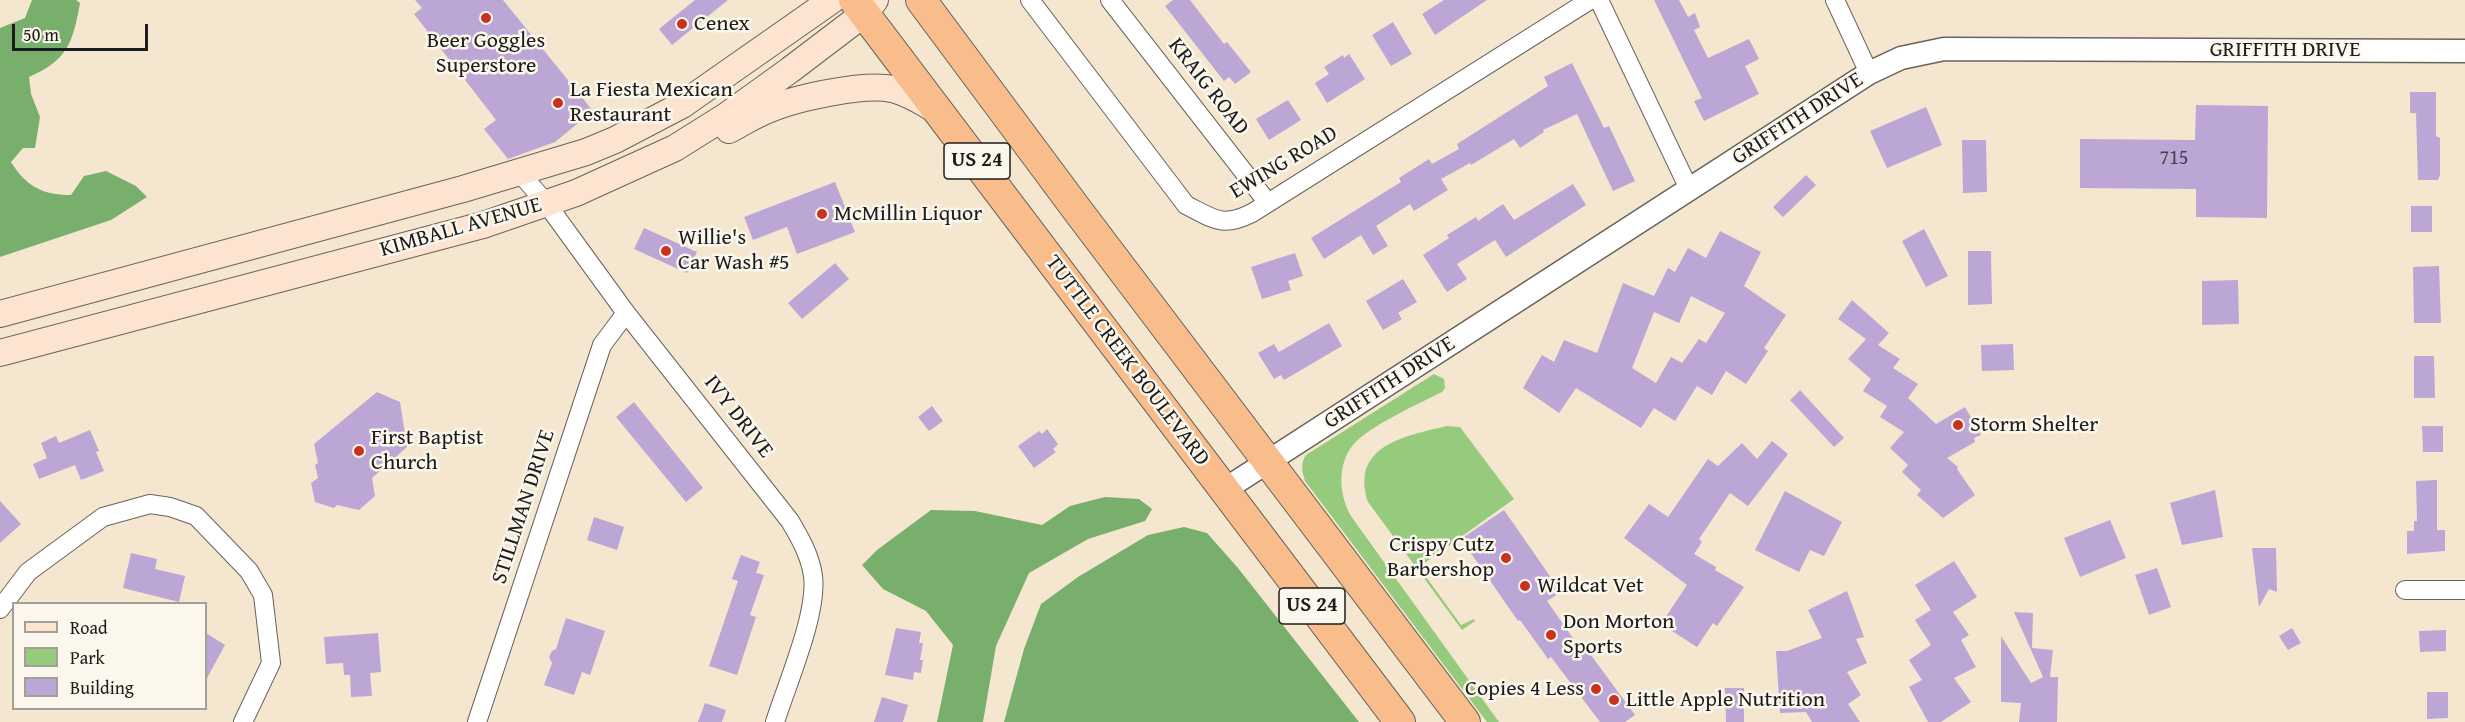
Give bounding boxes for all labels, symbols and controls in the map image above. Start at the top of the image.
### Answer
marker: Beer Goggles Superstore [479,11,493,25]
place label: Cenex [694,11,750,37]
scale bar [15,12,152,50]
marker: Cenex [675,17,689,31]
text: 50 m [23,21,59,48]
place label: Beer Goggles Superstore [427,28,545,80]
street label: KRAIG ROAD [1162,33,1254,141]
street label: GRIFFITH DRIVE [2210,37,2360,63]
street label: GRIFFITH DRIVE [1728,67,1868,171]
place label: La Fiesta Mexican Restaurant [570,77,733,128]
marker: La Fiesta Mexican Restaurant [551,96,565,110]
street label: EWING ROAD [1225,121,1343,205]
road number: US 24 [944,143,1010,179]
house number: 715 [2160,147,2188,171]
street label: KIMBALL AVENUE [377,192,545,264]
place label: McMillin Liquor [834,201,982,227]
marker: McMillin Liquor [815,207,829,221]
place label: Willie's Car Wash #5 [678,225,790,276]
marker: Willie's Car Wash #5 [659,244,673,258]
street label: TUTTLE CREEK BOULEVARD [1039,251,1215,471]
street label: GRIFFITH DRIVE [1320,331,1460,435]
street label: IVY DRIVE [698,370,778,464]
place label: Storm Shelter [1970,412,2098,438]
marker: Storm Shelter [1951,418,1965,432]
place label: First Baptist Church [371,425,484,476]
street label: STILLMAN DRIVE [487,427,561,587]
marker: First Baptist Church [352,444,366,458]
place label: Crispy Cutz Barbershop [1387,532,1494,584]
marker: Crispy Cutz Barbershop [1499,551,1513,565]
place label: Wildcat Vet [1537,573,1644,599]
marker: Wildcat Vet [1518,579,1532,593]
road number: US 24 [1279,588,1345,624]
legend [12,602,207,710]
place label: Don Morton Sports [1563,609,1674,660]
text: Road [70,614,108,641]
marker: Don Morton Sports [1544,628,1558,642]
text: Park [70,644,105,671]
text: Building [70,674,134,701]
place label: Copies 4 Less [1465,676,1584,702]
marker: Copies 4 Less [1589,682,1603,696]
place label: Little Apple Nutrition [1626,687,1825,713]
marker: Little Apple Nutrition [1607,693,1621,707]

